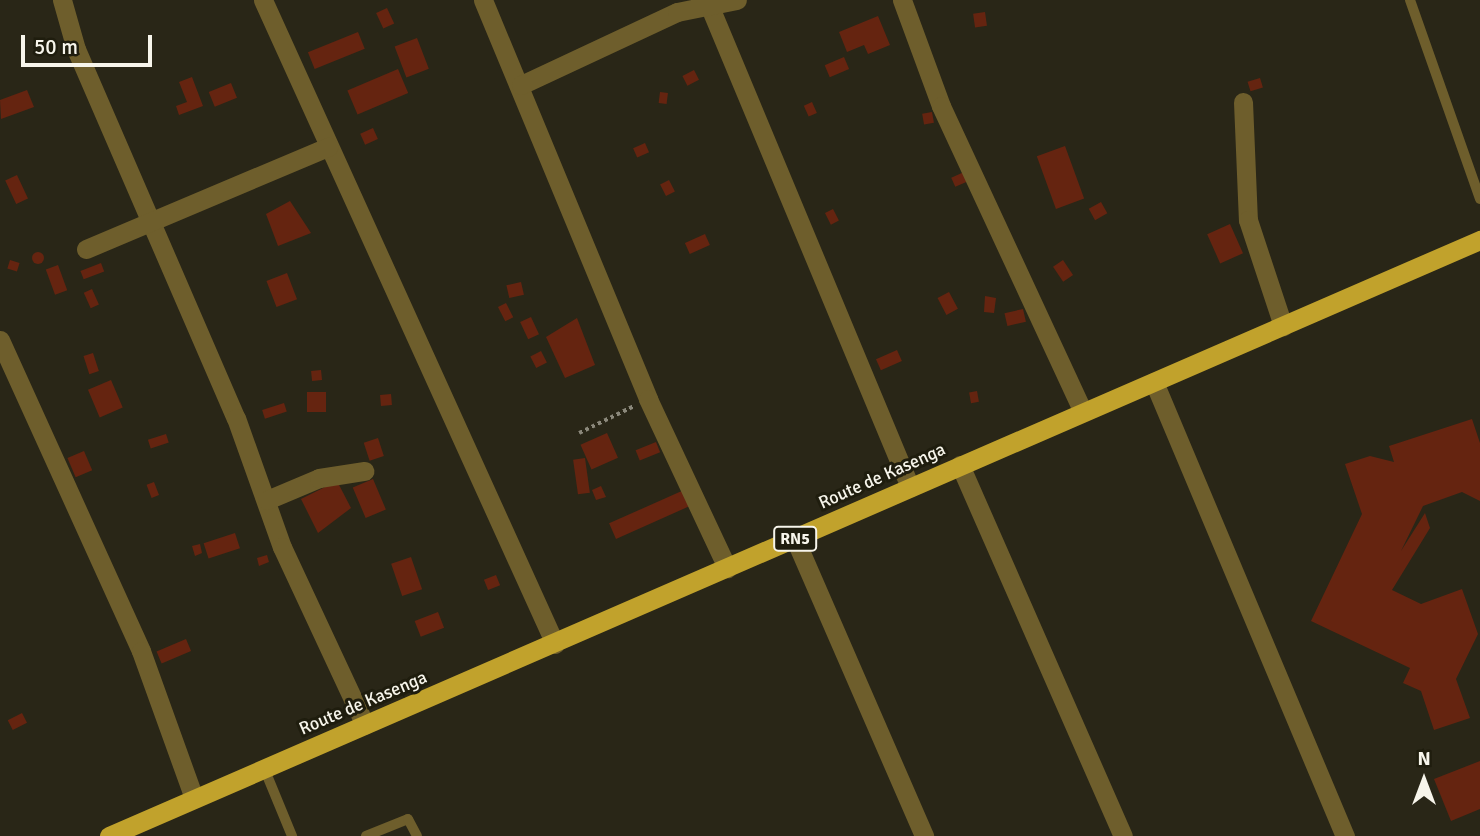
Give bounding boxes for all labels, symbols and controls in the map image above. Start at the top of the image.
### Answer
scale bar [24,21,156,65]
text: 50 m [34,34,78,60]
street label: Route de Kasenga [815,438,949,514]
road number: RN5 [772,526,818,552]
street label: Route de Kasenga [296,666,430,740]
north arrow [1389,745,1459,815]
text: N [1417,747,1431,771]

